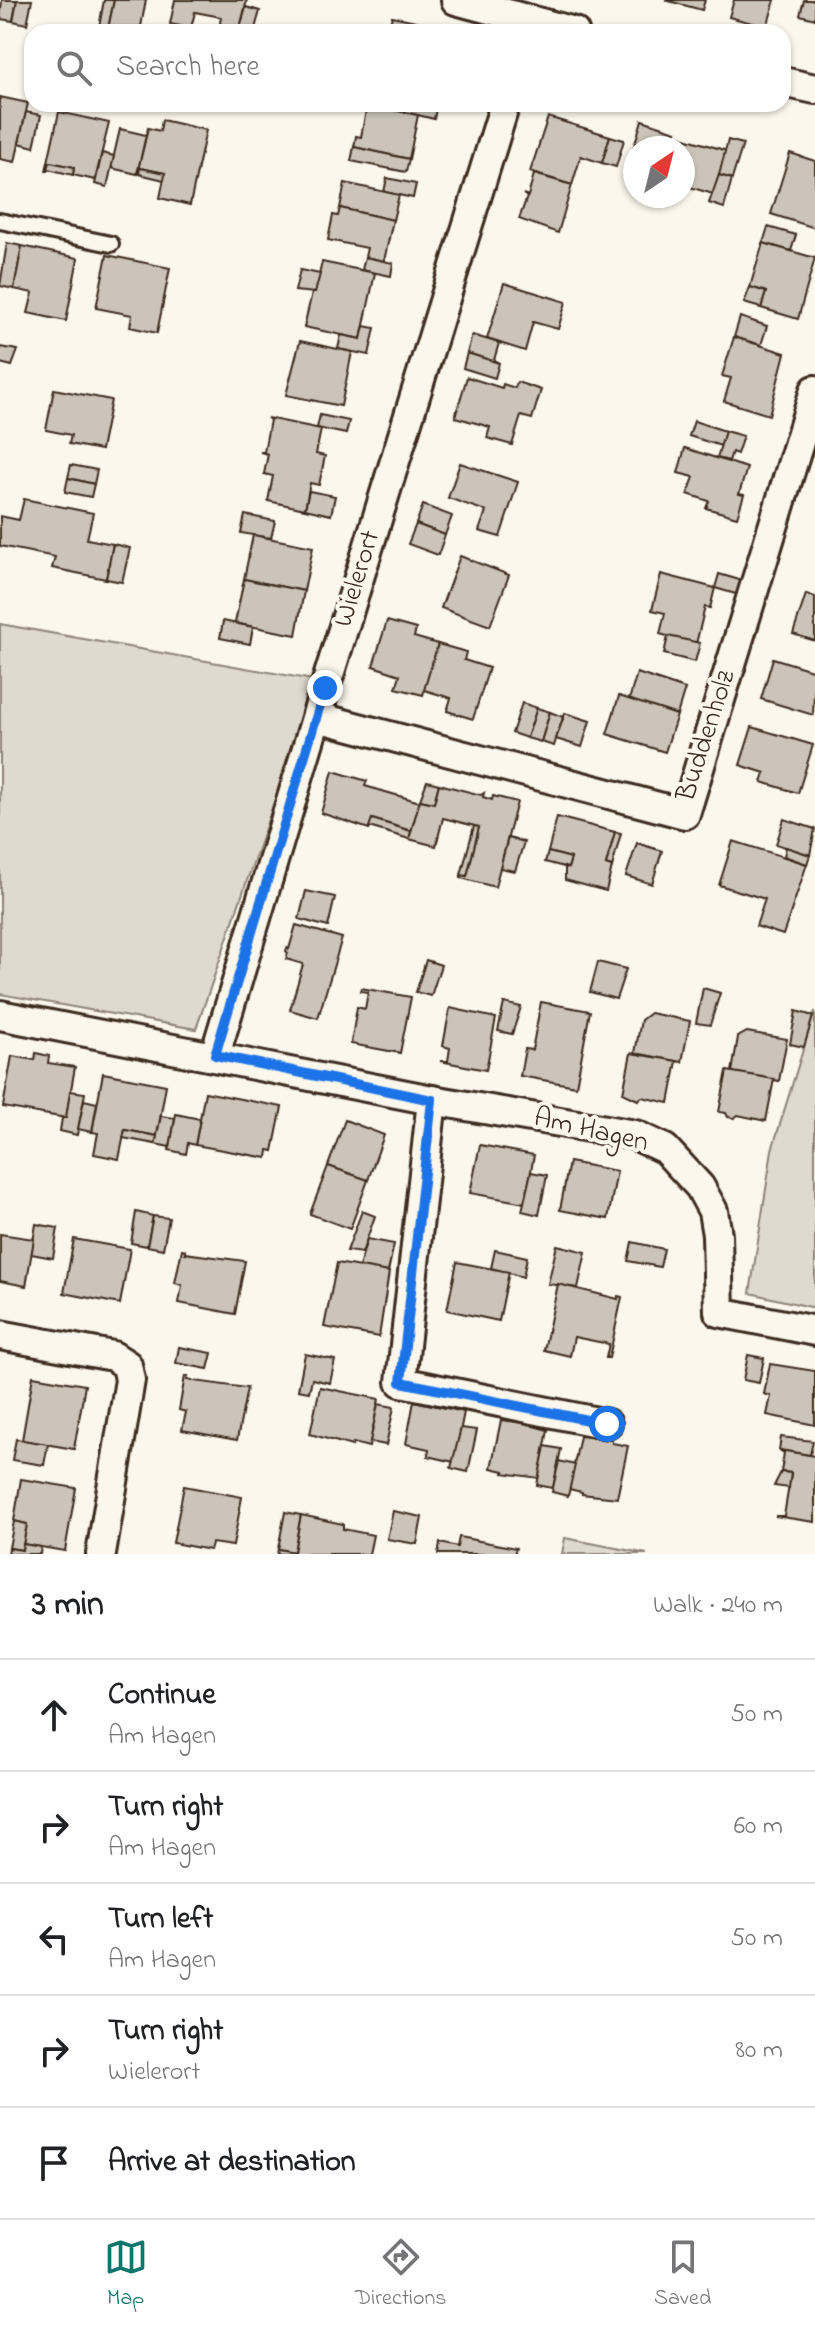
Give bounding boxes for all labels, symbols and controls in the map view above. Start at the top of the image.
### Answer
search box [24,24,791,112]
icon: search [52,46,96,90]
text: Search here [116,46,260,90]
north arrow [623,136,695,208]
street label: Wielerort [324,526,392,632]
street label: Buddenholz [666,665,748,808]
route end [307,670,343,706]
street label: Am Hagen [530,1098,652,1164]
route start [589,1406,625,1442]
text: 3 min [32,1581,104,1631]
text: Walk · 240 m [653,1587,783,1625]
text: Continue [108,1674,216,1718]
icon: ahead [32,1693,76,1737]
text: 50 m [730,1696,783,1734]
text: Am Hagen [108,1718,216,1756]
text: Turn right [108,1786,223,1830]
icon: right [32,1805,76,1849]
text: 60 m [734,1808,783,1846]
text: Am Hagen [108,1830,216,1868]
text: Turn left [108,1898,213,1942]
icon: left [32,1917,76,1961]
text: 50 m [730,1920,783,1958]
text: Am Hagen [108,1942,216,1980]
text: Turn right [108,2010,223,2054]
icon: right [32,2029,76,2073]
text: 80 m [735,2032,783,2070]
text: Wielerort [108,2054,200,2092]
icon: arrive [32,2141,76,2185]
text: Arrive at destination [108,2141,356,2185]
tab: Map [104,2235,148,2315]
tab: Directions [355,2235,447,2315]
tab: Saved [654,2235,711,2315]

